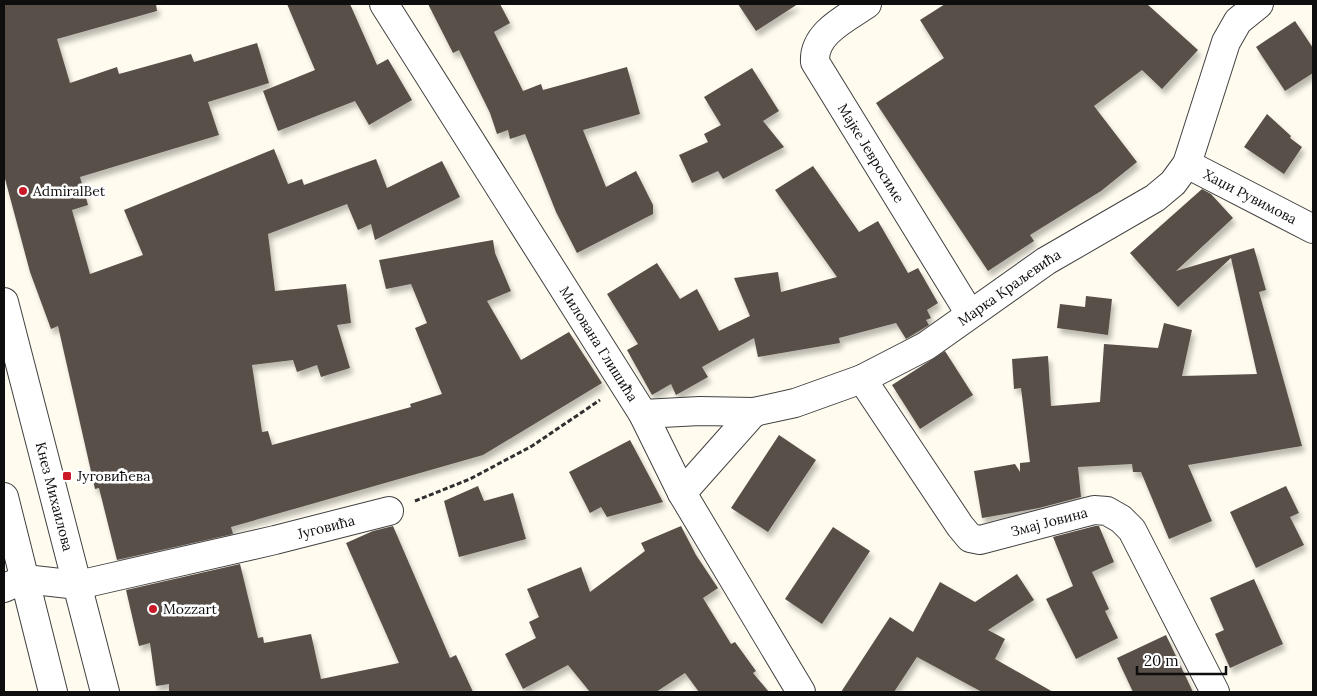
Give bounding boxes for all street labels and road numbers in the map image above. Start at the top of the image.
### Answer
street label: Мајке Јевросиме [834,100,909,207]
street label: Хаџи Рувимова [1200,165,1300,228]
street label: Марка Краљевића [954,245,1064,330]
street label: Милована Глишића [556,283,642,405]
street label: Кнез Михаилова [32,440,77,553]
street label: Змај Јовина [1009,503,1090,541]
street label: Југовића [295,511,357,543]

